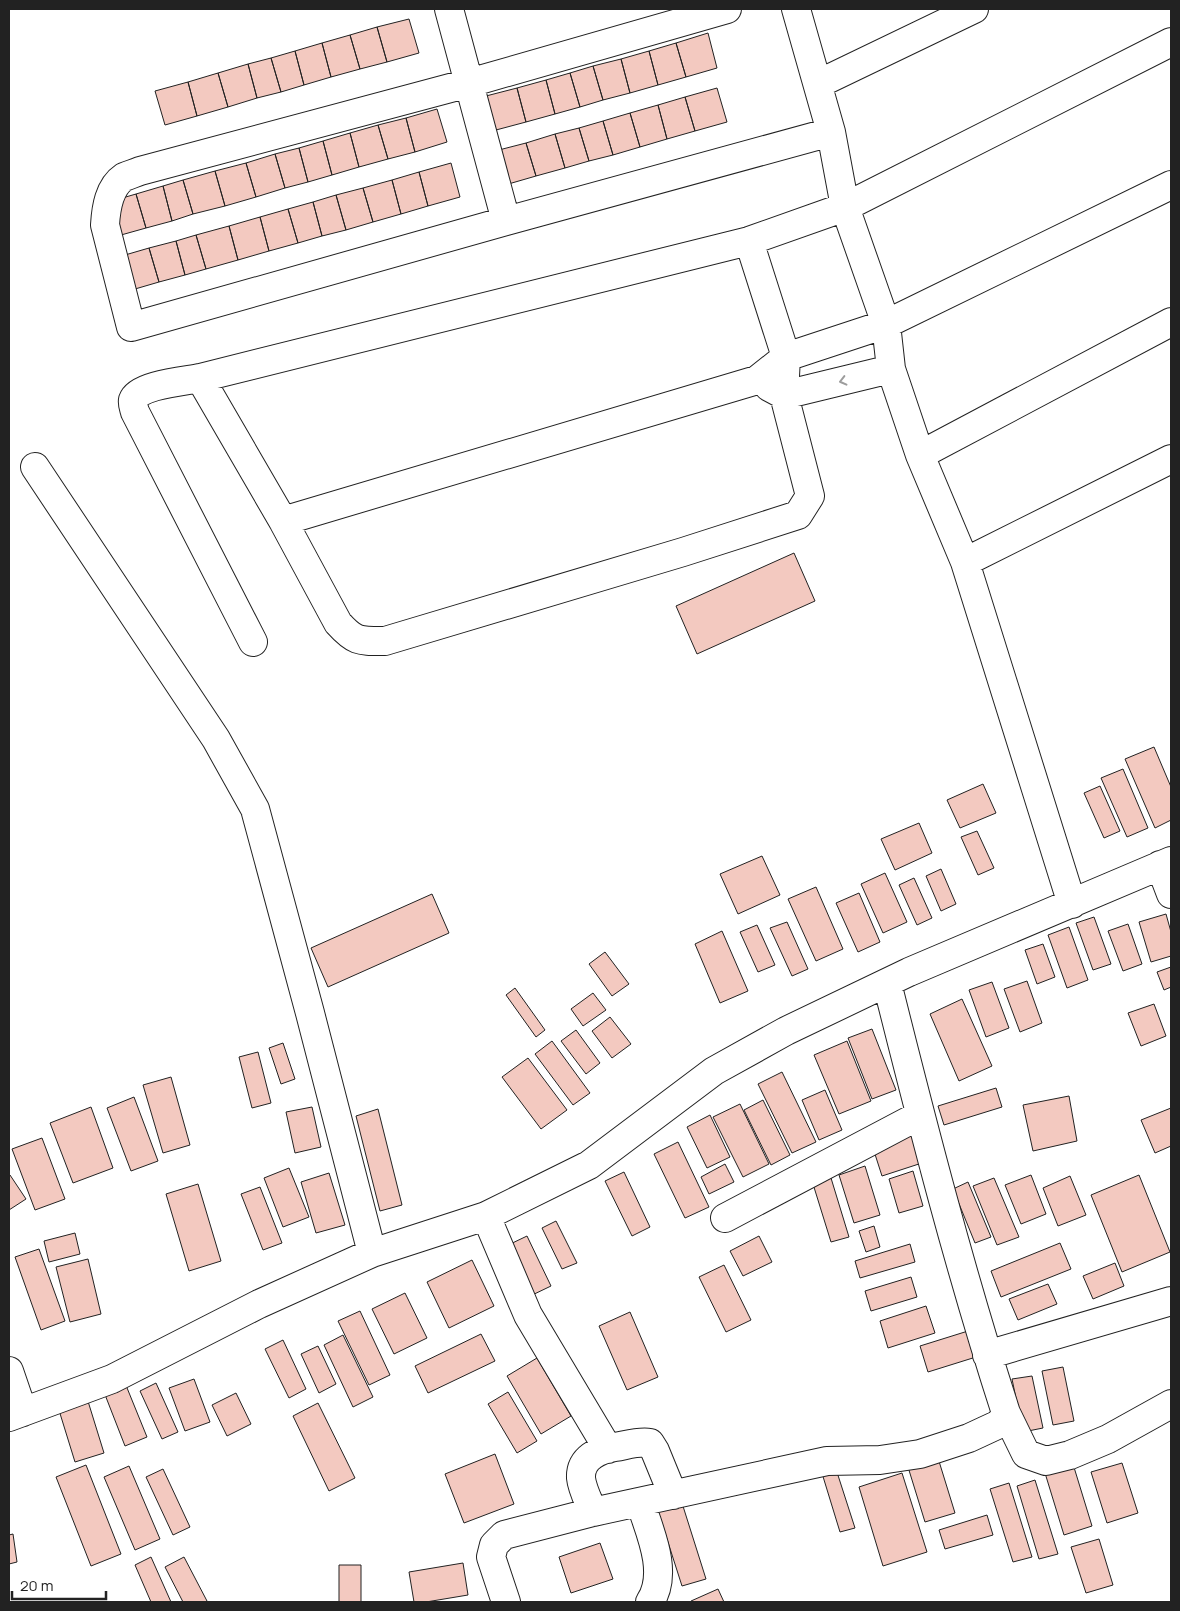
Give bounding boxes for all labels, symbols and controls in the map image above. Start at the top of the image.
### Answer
one-way arrow [839,375,848,386]
scale bar [12,1568,106,1600]
text: 20 m [20,1575,53,1596]

